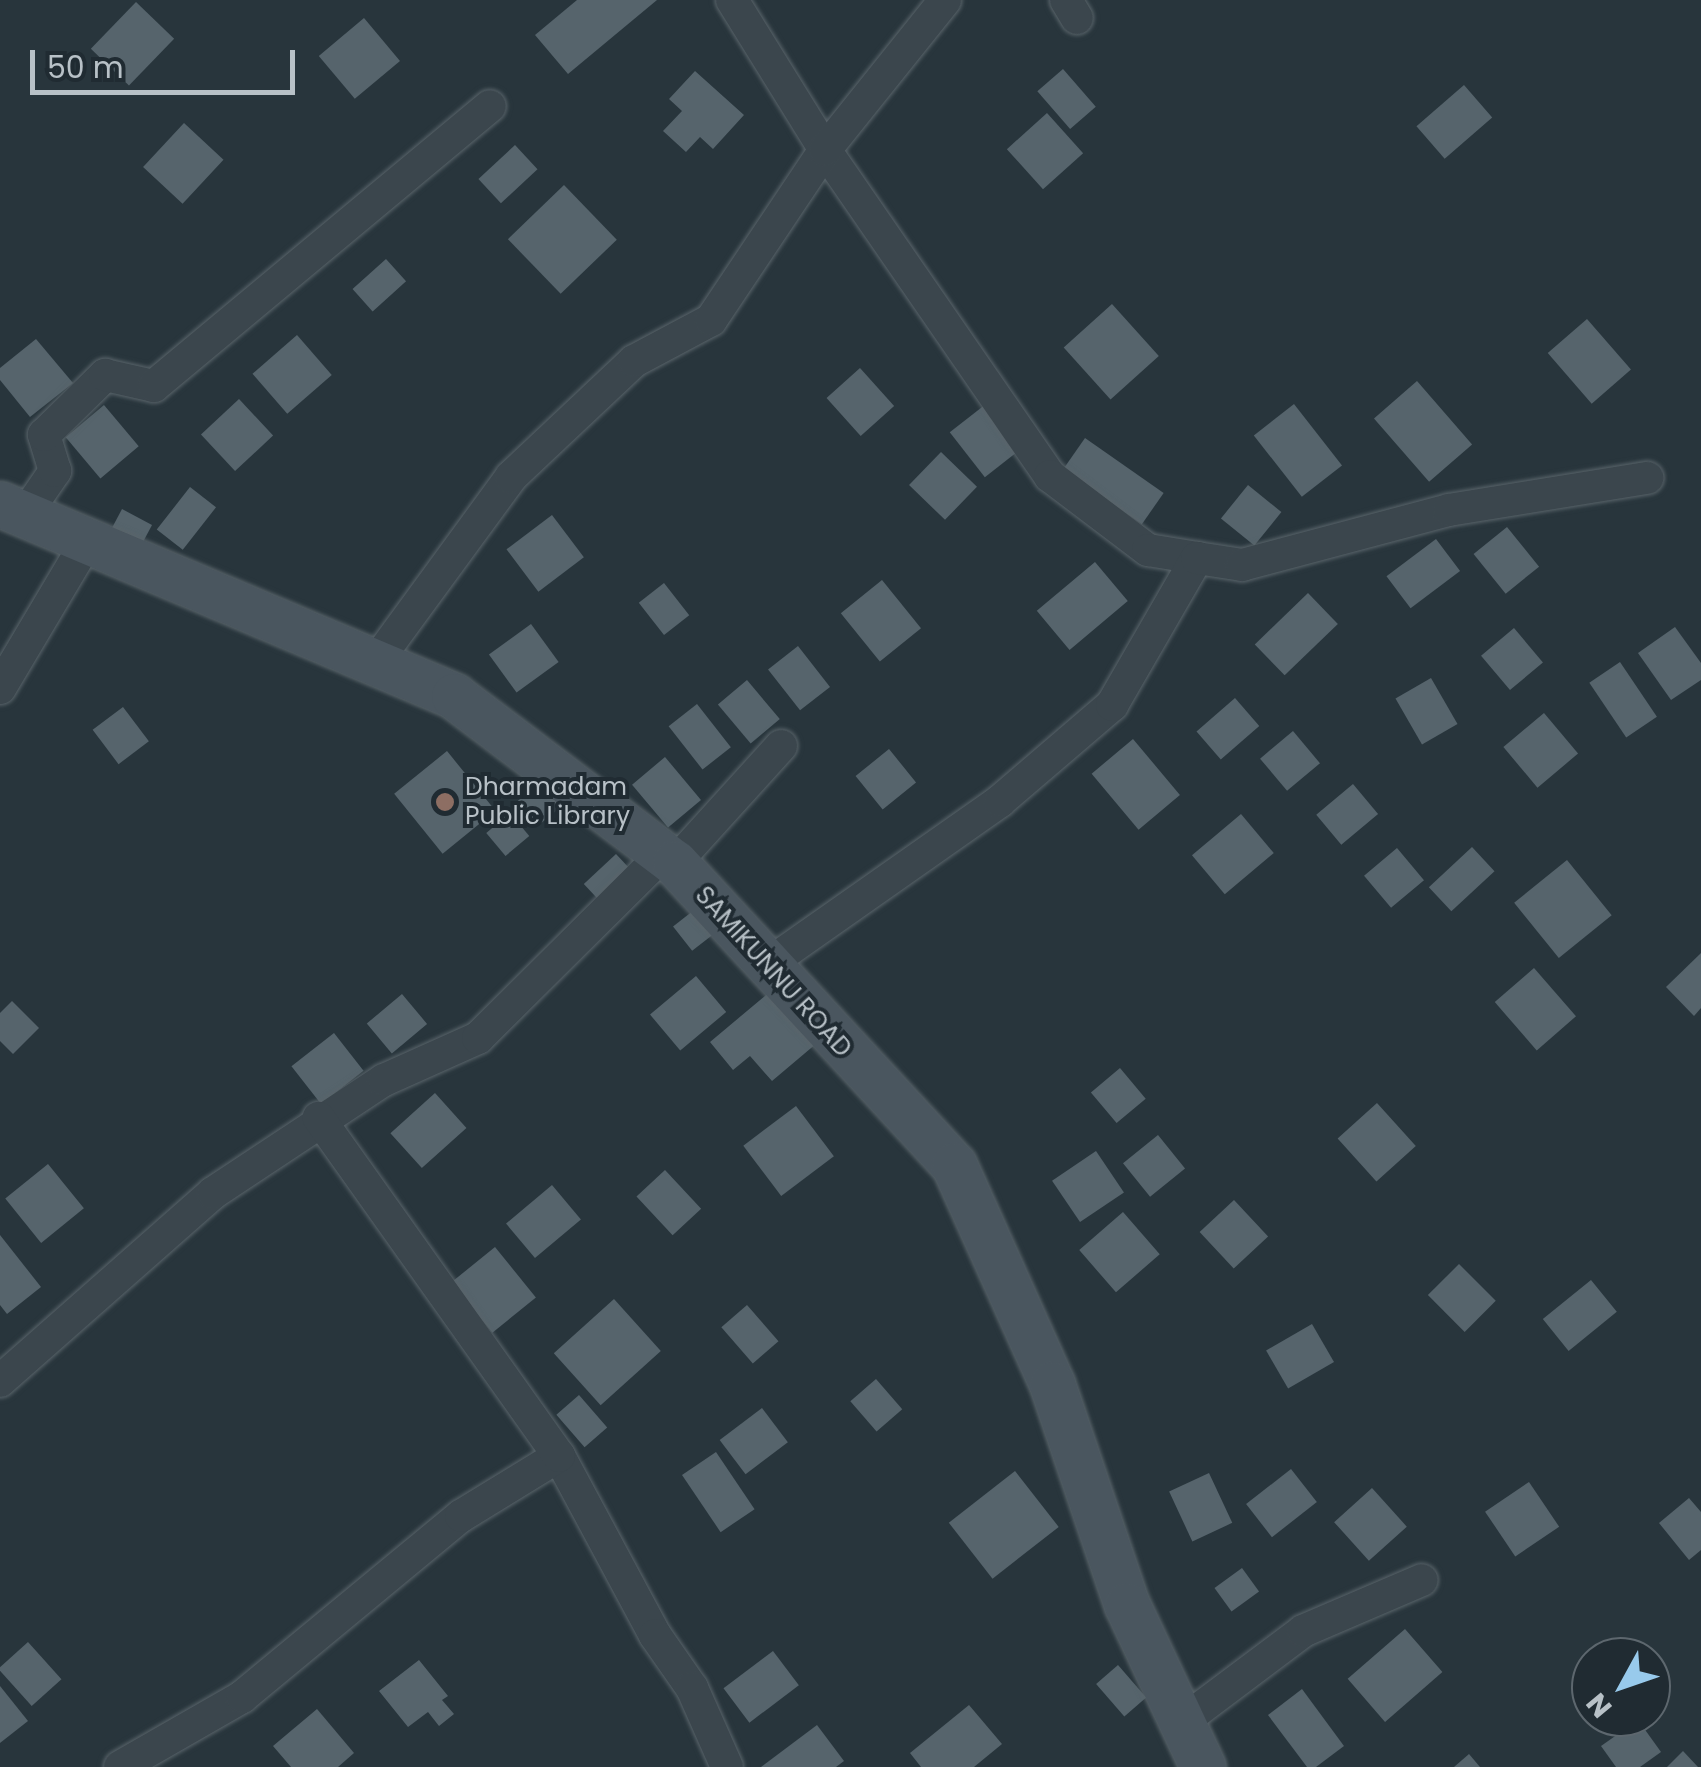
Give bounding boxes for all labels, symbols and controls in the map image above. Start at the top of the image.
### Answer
scale bar [35,30,300,92]
text: 50 m [47,46,124,89]
place label: Dharmadam Public Library [465,773,630,832]
marker: Dharmadam Public Library [434,791,456,813]
street label: SAMIKUNNU ROAD [689,881,857,1063]
north arrow [1571,1637,1671,1737]
text: N [1577,1685,1621,1726]

